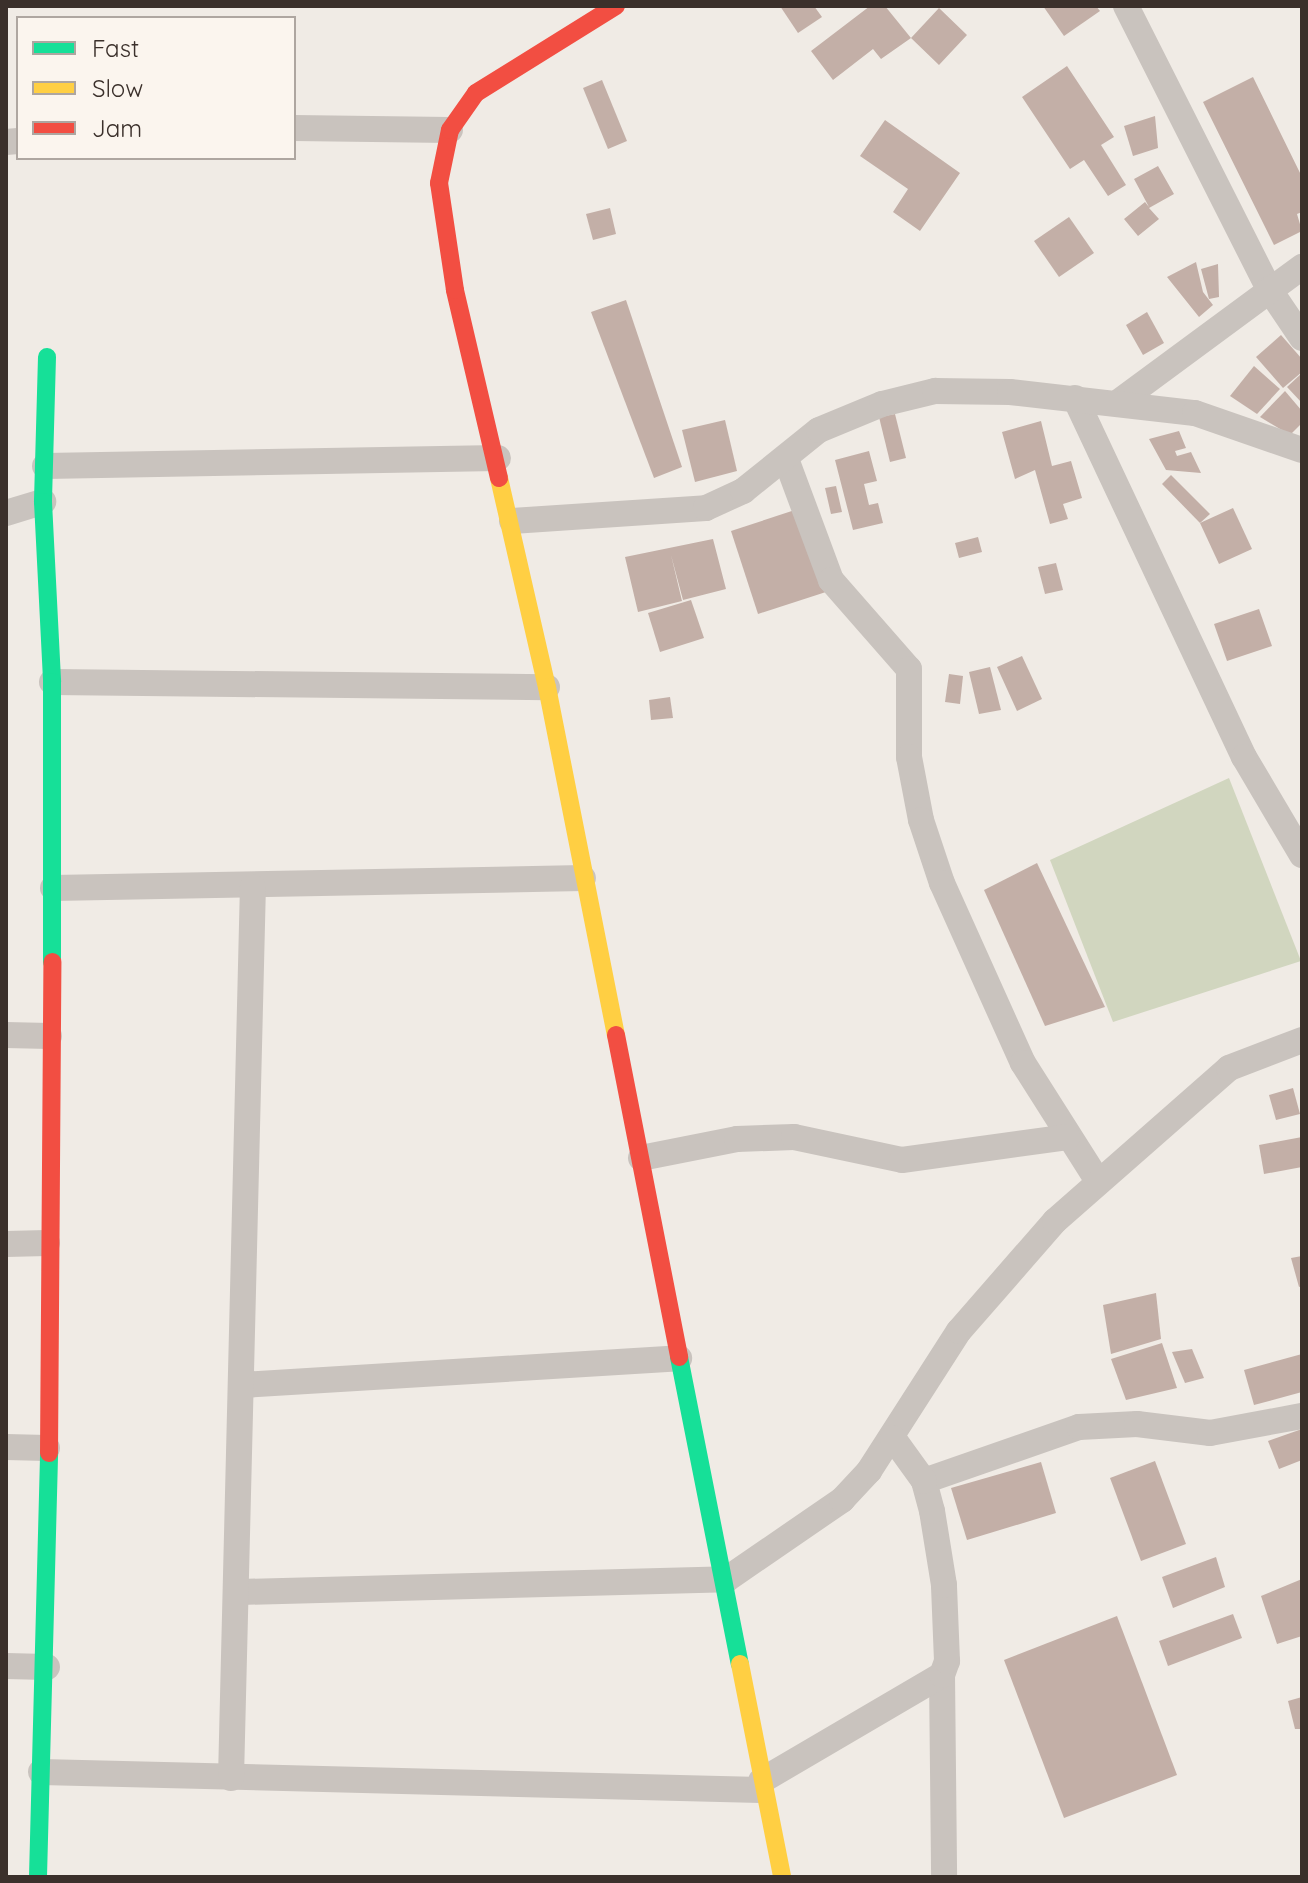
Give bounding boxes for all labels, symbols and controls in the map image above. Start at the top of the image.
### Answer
legend [16,16,296,160]
text: Fast [92,33,139,63]
text: Slow [92,73,143,103]
text: Jam [92,113,142,143]

